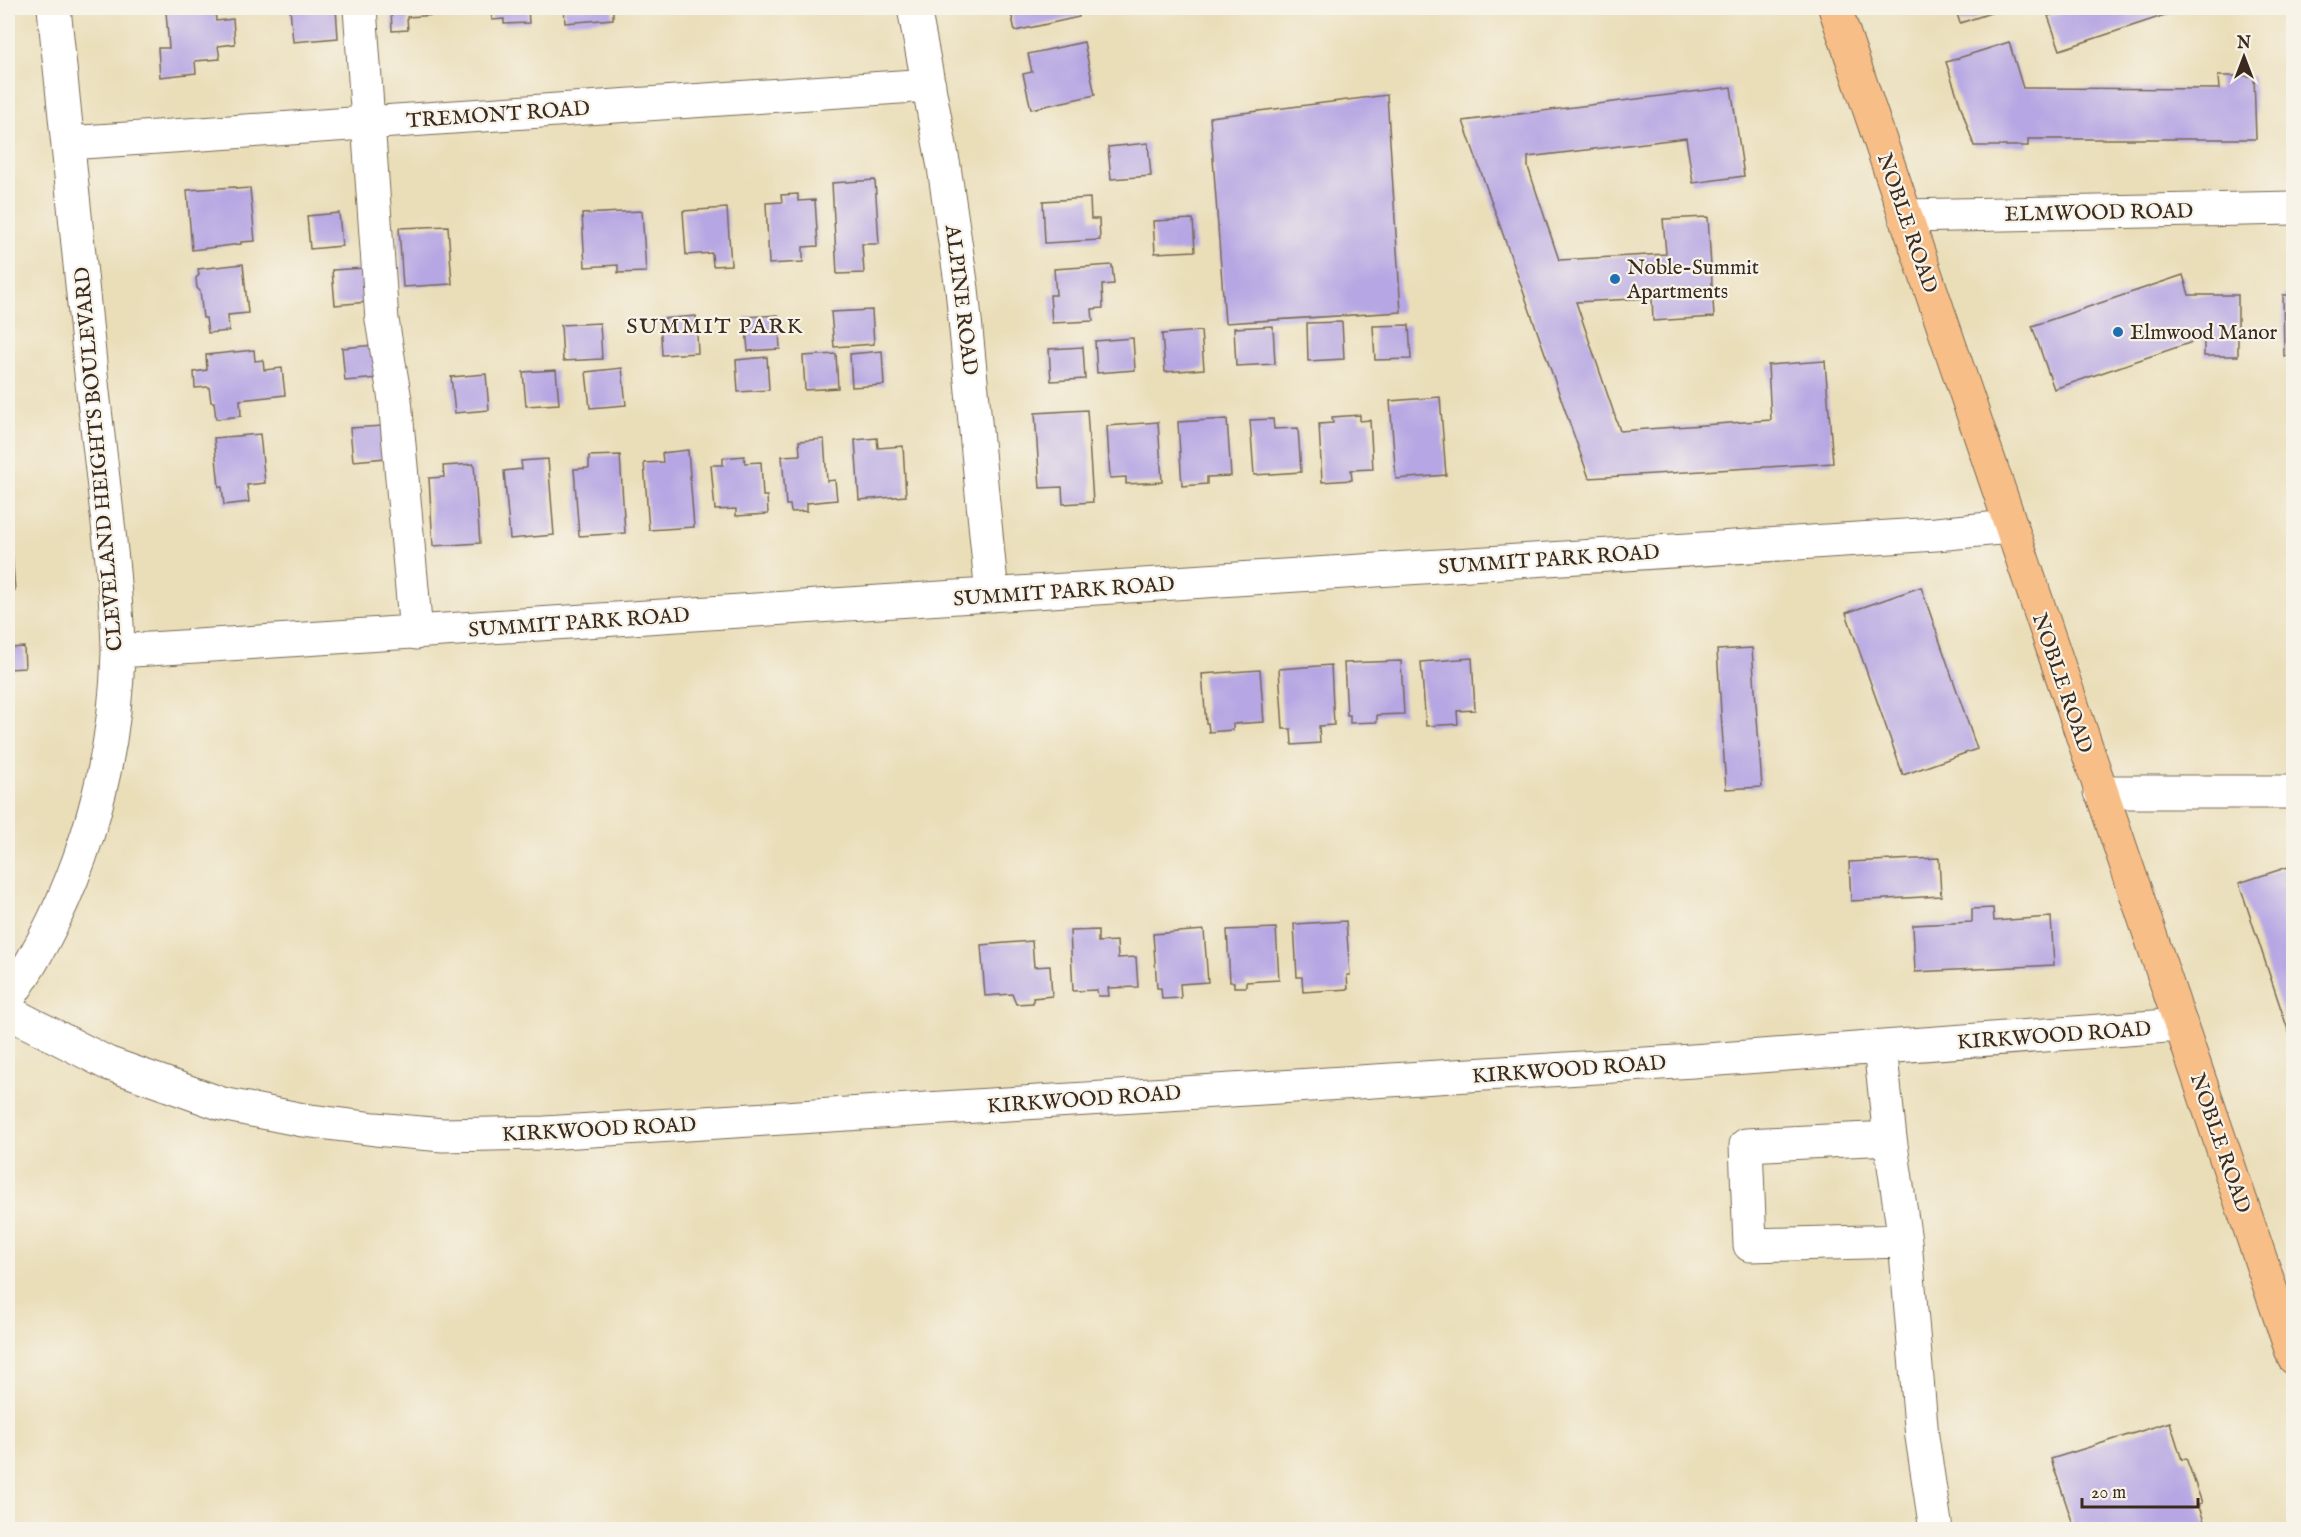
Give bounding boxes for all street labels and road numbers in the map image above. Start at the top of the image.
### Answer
street label: TREMONT ROAD [405,96,591,135]
street label: NOBLE ROAD [1870,150,1943,297]
street label: ELMWOOD ROAD [2004,198,2194,229]
street label: ALPINE ROAD [938,223,983,377]
street label: CLEVELAND HEIGHTS BOULEVARD [69,266,130,652]
street label: SUMMIT PARK ROAD [1437,539,1661,582]
street label: SUMMIT PARK ROAD [952,571,1176,614]
street label: SUMMIT PARK ROAD [467,602,691,645]
street label: NOBLE ROAD [2025,610,2098,757]
street label: KIRKWOOD ROAD [1956,1016,2152,1057]
street label: KIRKWOOD ROAD [1471,1050,1667,1091]
street label: NOBLE ROAD [2183,1070,2256,1217]
street label: KIRKWOOD ROAD [986,1080,1182,1121]
street label: KIRKWOOD ROAD [501,1112,697,1149]

